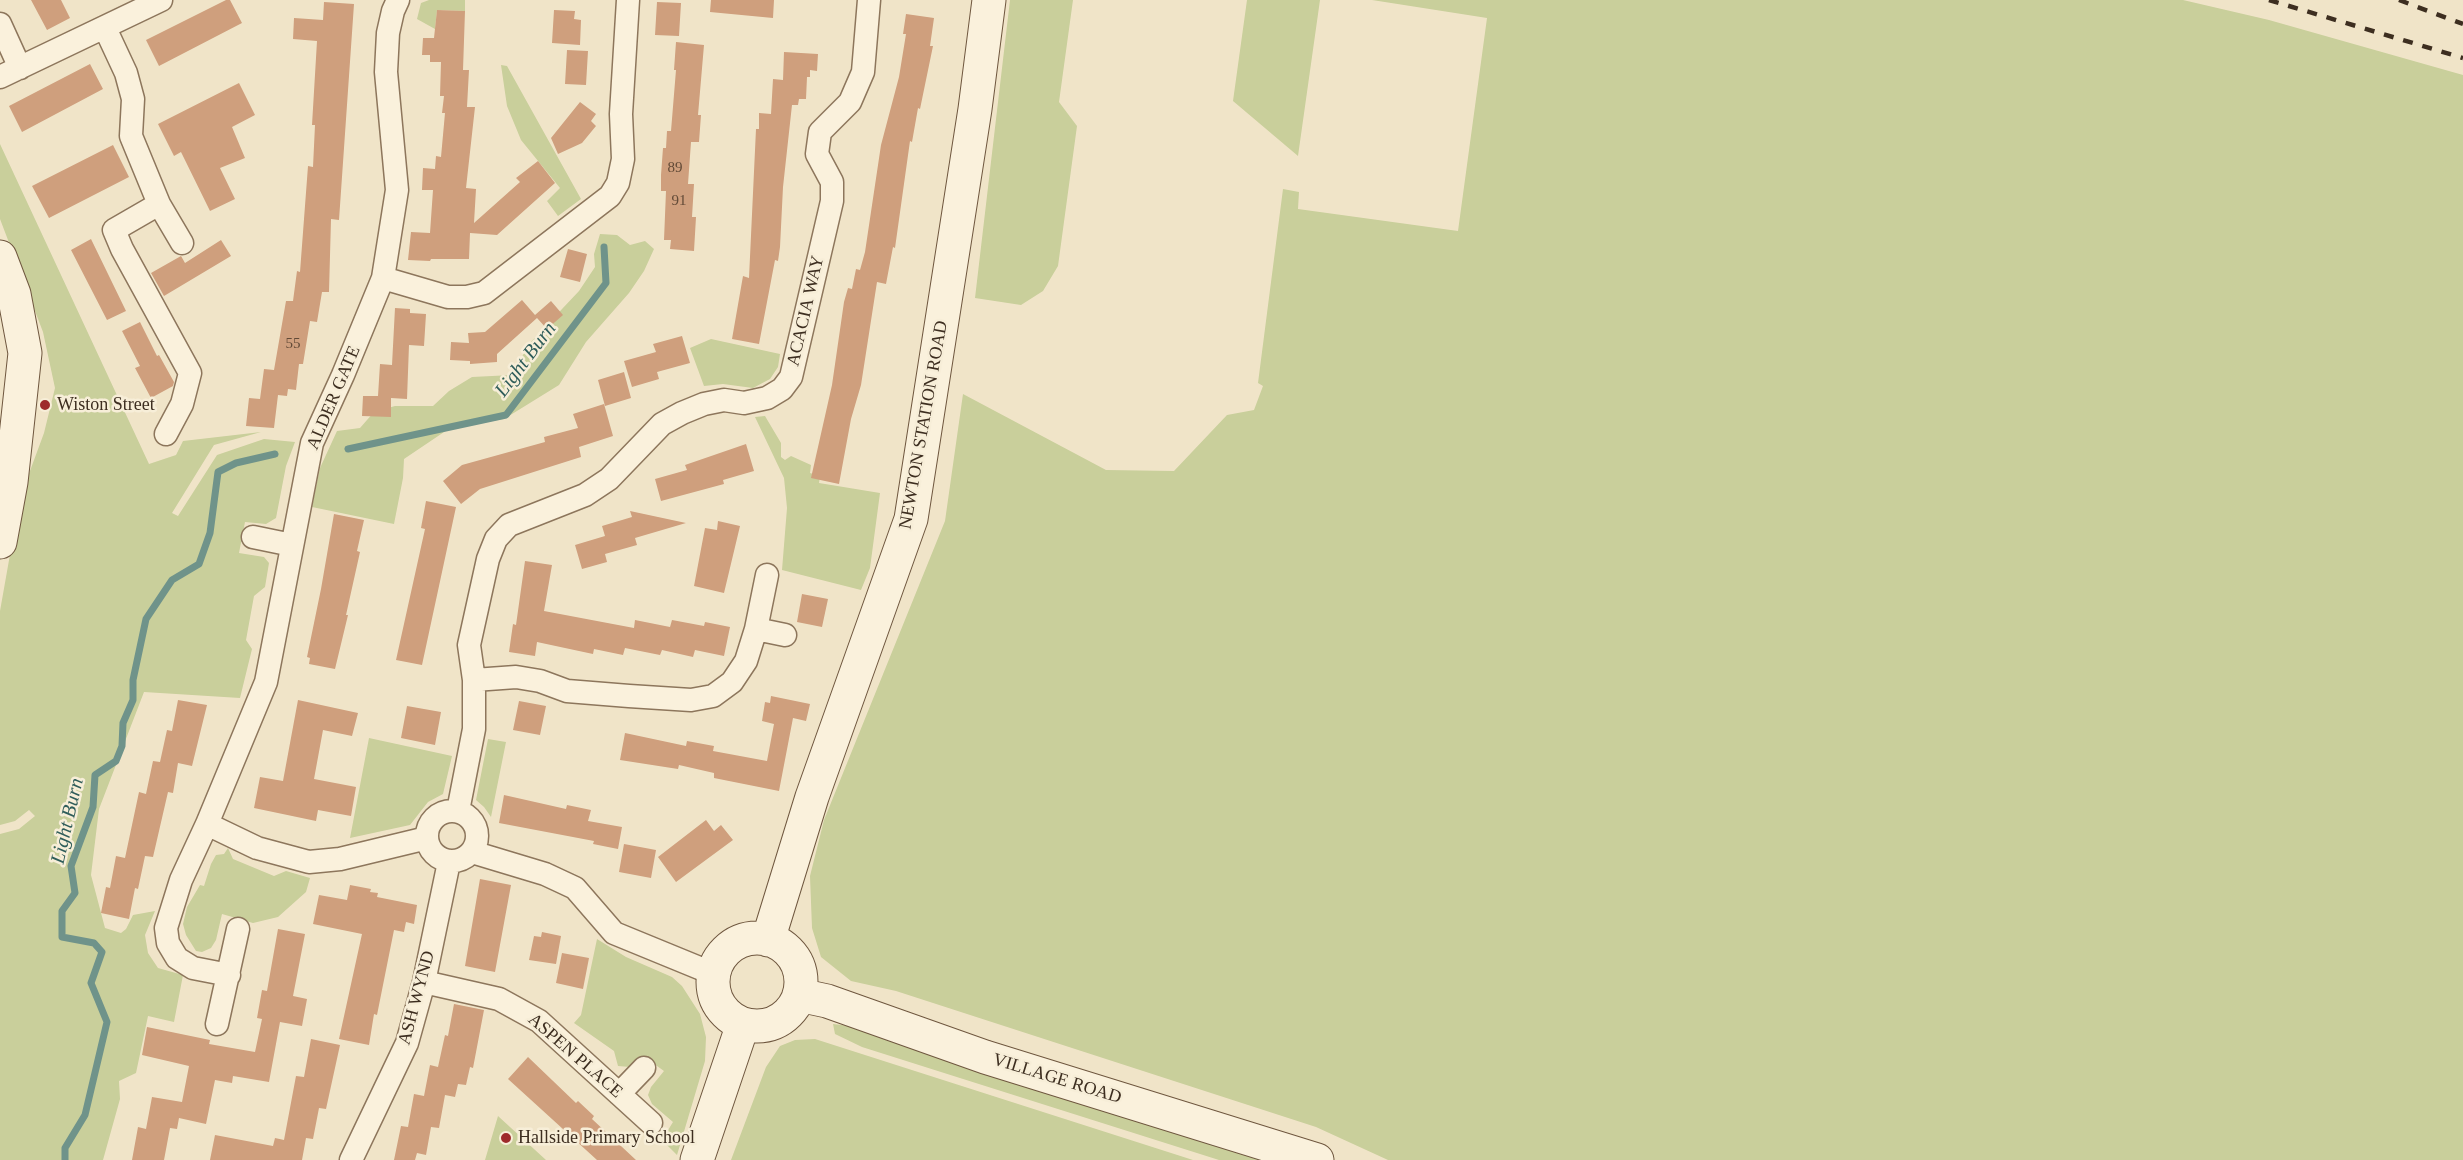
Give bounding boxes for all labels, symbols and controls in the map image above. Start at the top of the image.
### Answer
house number: 89 [668,159,682,177]
house number: 91 [672,192,686,210]
street label: ACACIA WAY [783,254,829,368]
water label: Light Burn [490,318,562,402]
street label: NEWTON STATION ROAD [895,319,953,531]
house number: 55 [286,335,300,353]
street label: ALDER GATE [302,343,366,453]
place label: Wiston Street [57,394,155,416]
marker: Wiston Street [38,398,52,412]
water label: Light Burn [46,776,90,866]
street label: ASH WYND [394,949,440,1047]
street label: ASPEN PLACE [523,1009,627,1103]
street label: VILLAGE ROAD [990,1049,1124,1109]
place label: Hallside Primary School [518,1127,695,1149]
marker: Hallside Primary School [499,1131,513,1145]

